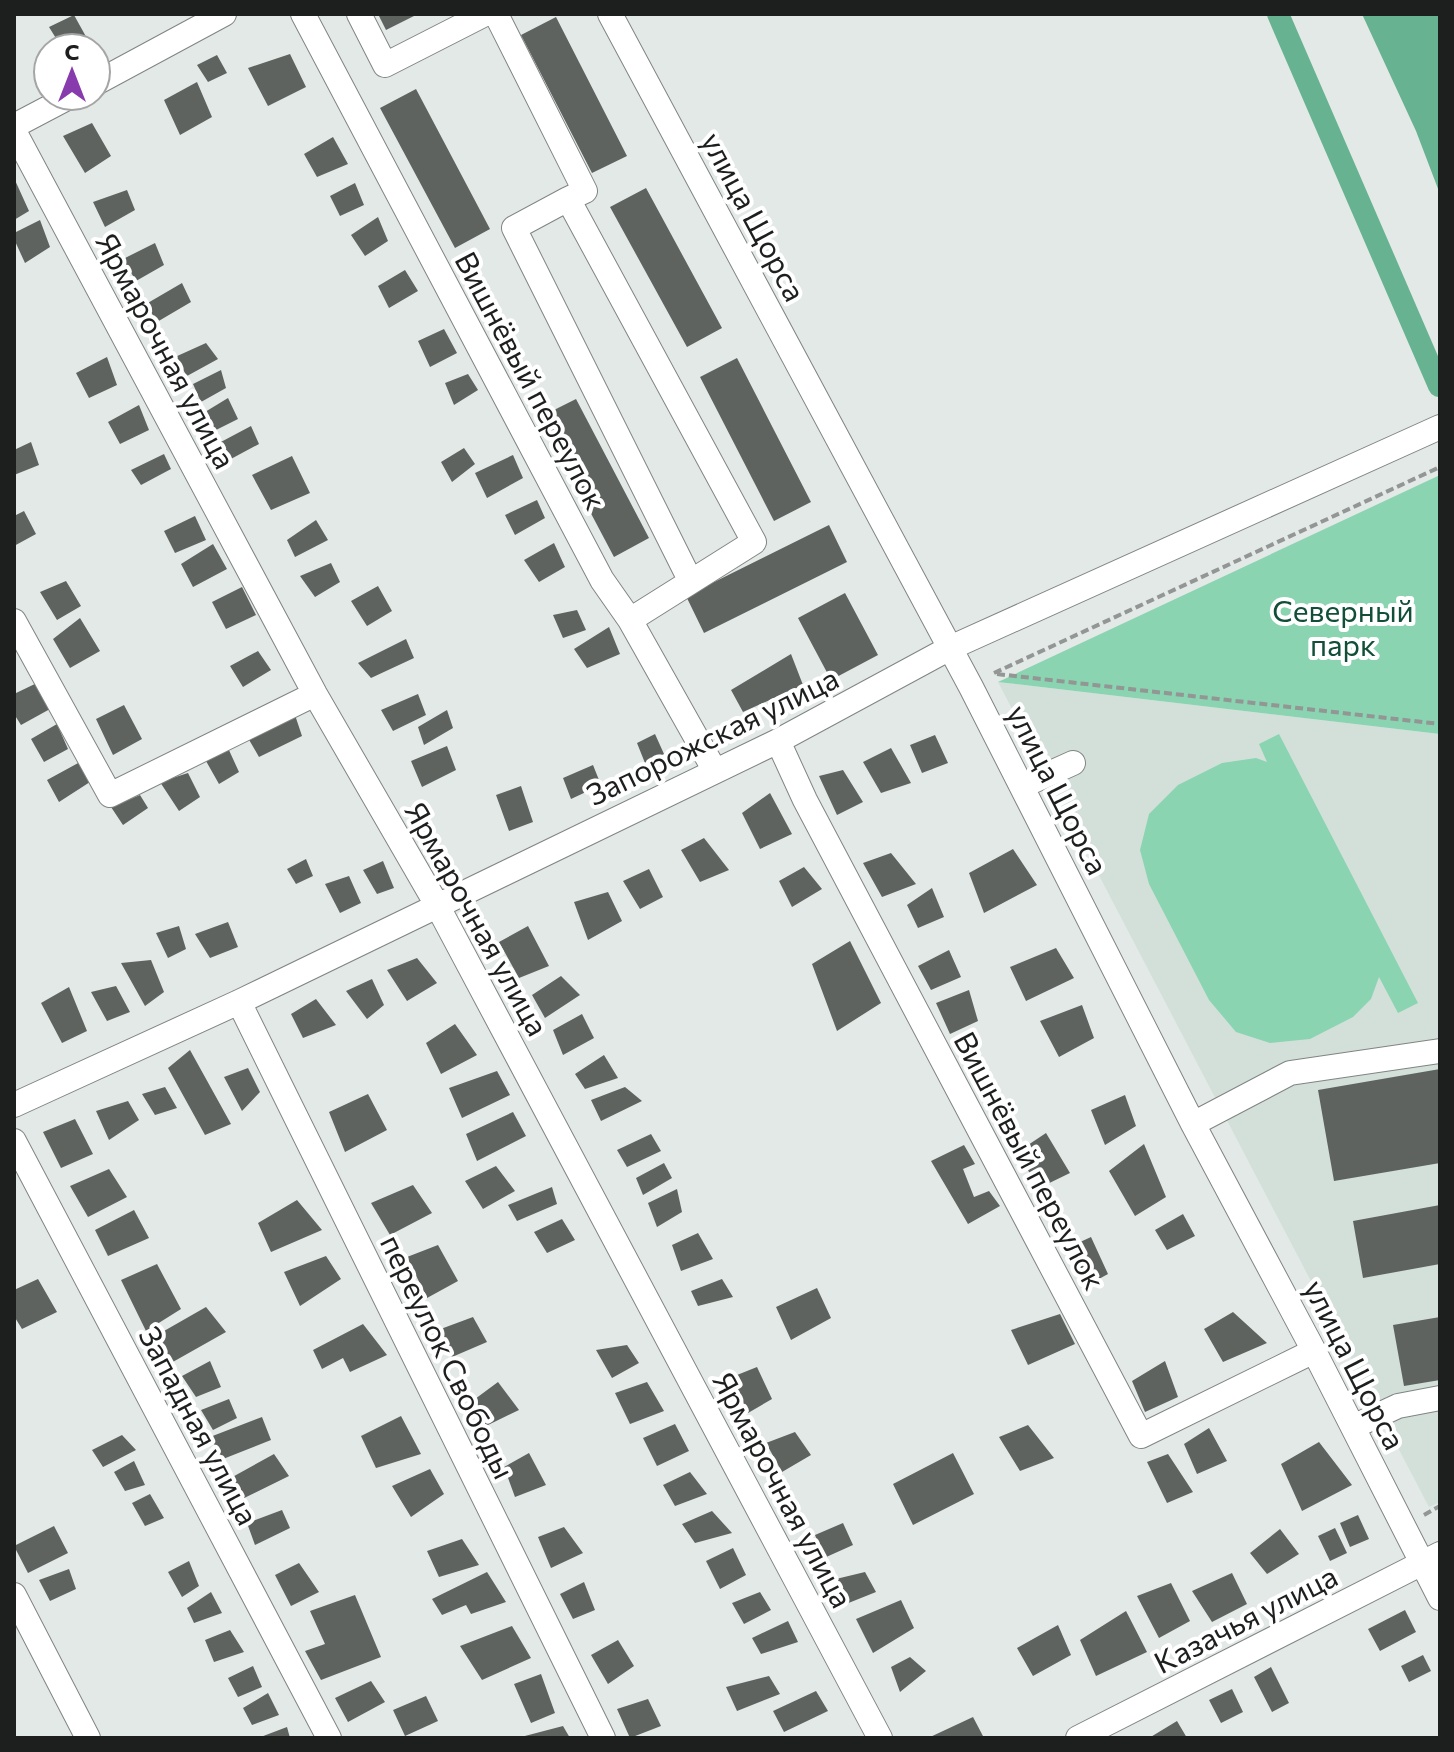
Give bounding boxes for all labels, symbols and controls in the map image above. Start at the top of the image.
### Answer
north arrow [32,32,112,112]
text: С [64,38,80,65]
street label: улица Щорса [695,125,815,307]
street label: Ярмарочная улица [89,226,245,474]
street label: Вишнёвый переулок [448,245,616,515]
park label: Северный парк [1272,591,1414,662]
street label: Запорожская улица [580,658,844,812]
street label: улица Щорса [1000,698,1118,880]
street label: Ярмарочная улица [398,794,558,1042]
street label: Вишнёвый переулок [947,1025,1115,1295]
street label: переулок Свободы [374,1228,524,1484]
street label: улица Щорса [1297,1273,1415,1455]
street label: Западная улица [132,1320,268,1530]
street label: Ярмарочная улица [706,1365,862,1613]
street label: Казачья улица [1147,1556,1343,1680]

